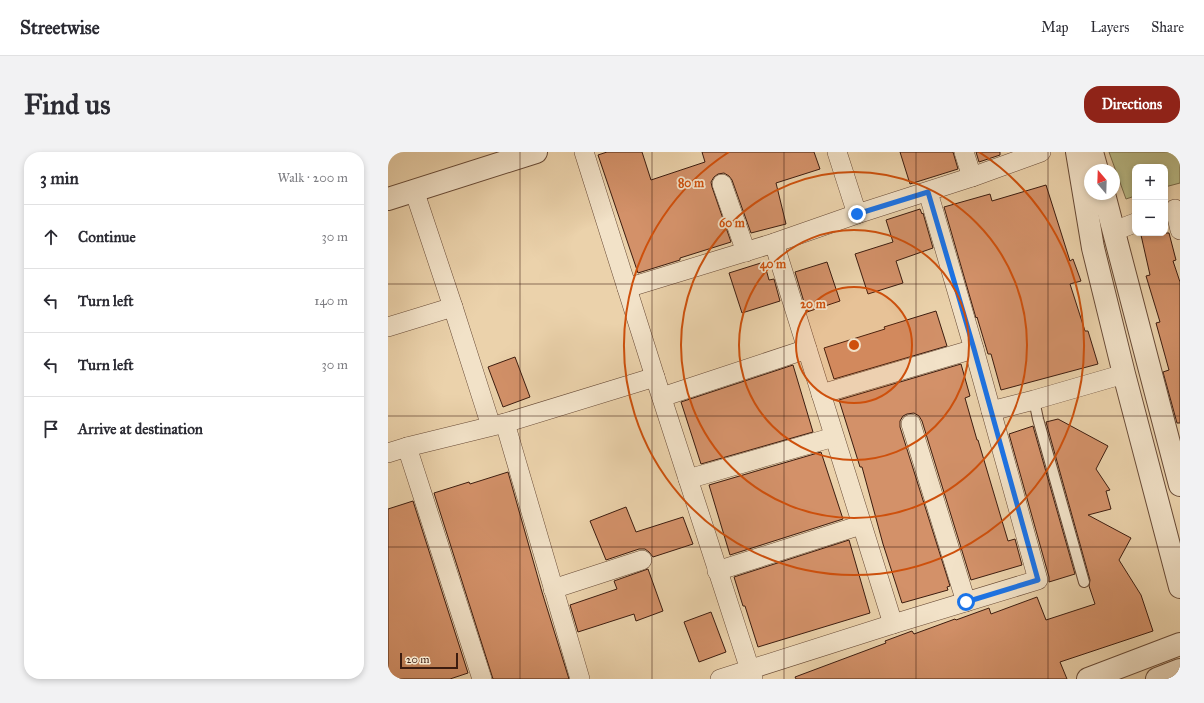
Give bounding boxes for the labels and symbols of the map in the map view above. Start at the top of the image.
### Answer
north arrow [1084,164,1120,200]
text: 80 m [678,176,705,190]
route end [848,205,866,223]
text: 60 m [719,216,746,230]
text: 40 m [760,257,787,272]
text: 20 m [800,297,827,311]
centre of rings [847,338,861,352]
route start [957,593,975,611]
scale bar [400,651,458,670]

